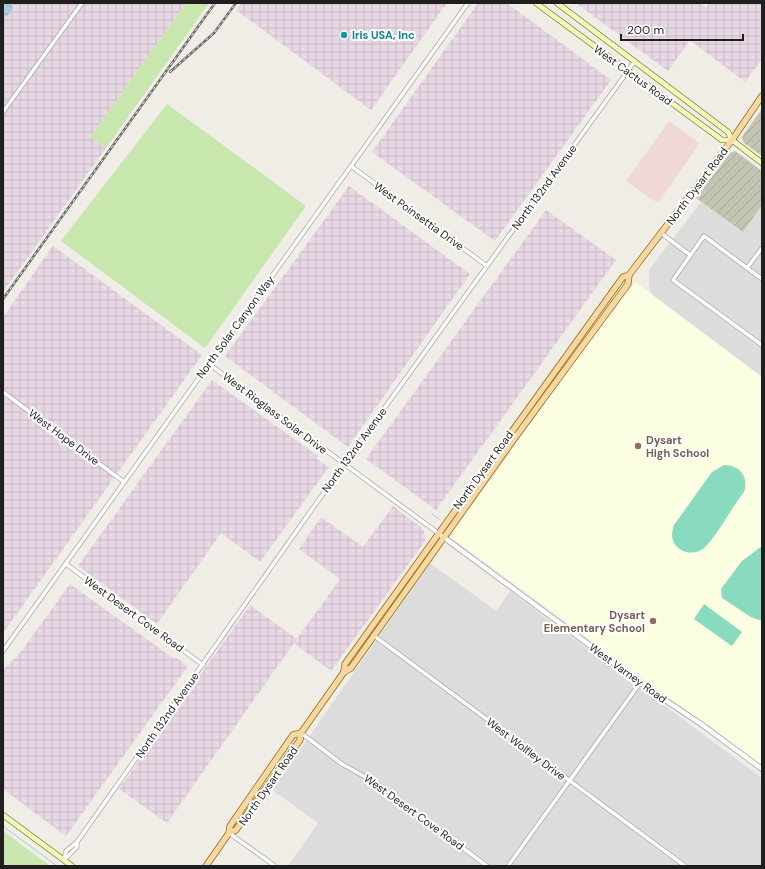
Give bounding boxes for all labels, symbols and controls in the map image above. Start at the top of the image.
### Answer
scale bar [621,16,743,42]
text: 200 m [627,22,664,38]
place label: Iris USA, Inc [352,28,415,42]
marker: Iris USA, Inc [339,30,349,40]
street label: West Cactus Road [591,42,675,108]
street label: North 132nd Avenue [508,142,580,232]
street label: North Dysart Road [663,144,731,228]
street label: West Poinsettia Drive [371,179,467,253]
street label: North Solar Canyon Way [193,273,277,381]
street label: West Rioglass Solar Drive [220,369,330,457]
street label: North 132nd Avenue [318,405,390,495]
street label: West Hope Drive [26,406,102,468]
street label: North Dysart Road [450,428,516,512]
place label: Dysart High School [646,433,709,460]
marker: Dysart High School [633,441,643,451]
street label: West Desert Cove Road [81,573,187,655]
place label: Dysart Elementary School [544,608,645,635]
marker: Dysart Elementary School [648,616,658,626]
street label: West Varney Road [586,640,670,706]
street label: North 132nd Avenue [132,669,202,761]
street label: West Wolfley Drive [484,715,568,783]
street label: North Dysart Road [235,744,301,828]
street label: West Desert Cove Road [361,771,467,853]

